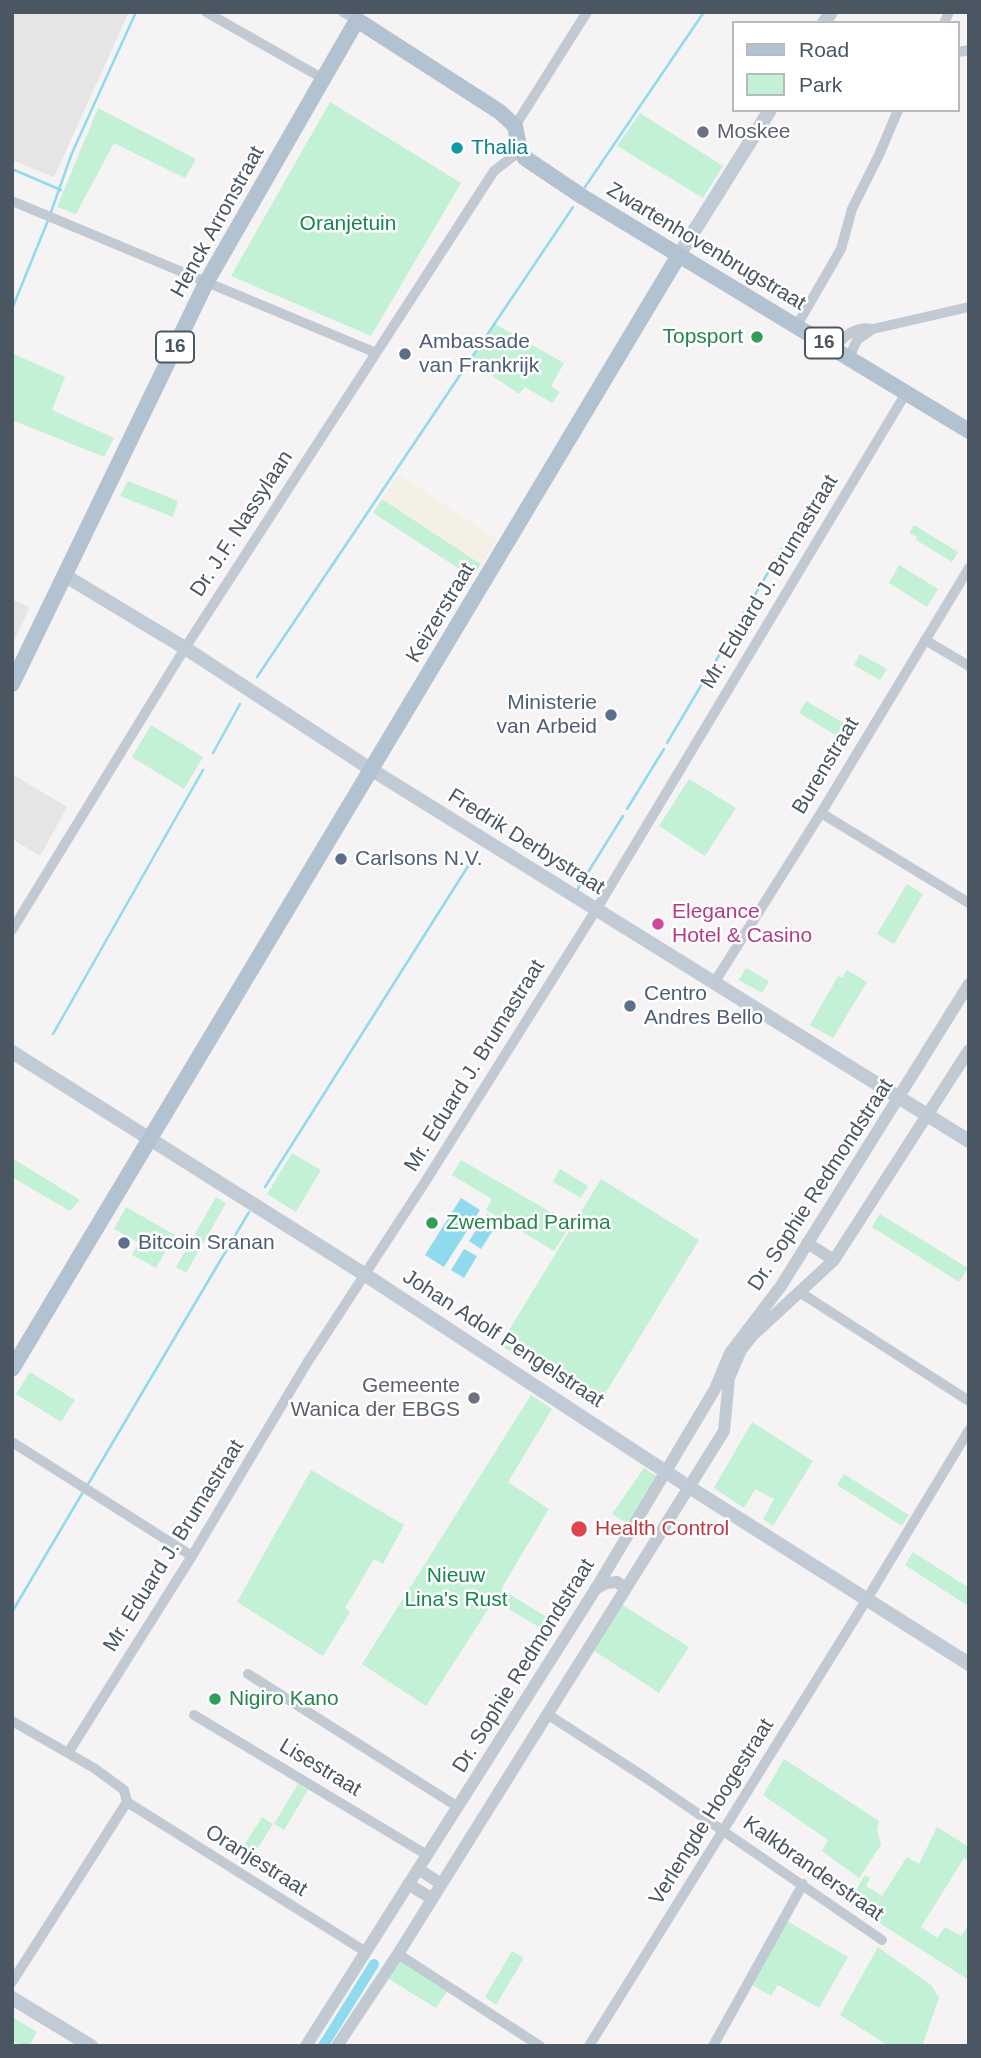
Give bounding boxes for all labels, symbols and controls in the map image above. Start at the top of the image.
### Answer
legend [732,21,960,112]
text: Road [799,38,849,61]
text: Park [799,73,842,96]
place label: Moskee [717,119,791,145]
marker: Moskee [695,124,711,140]
place label: Thalia [471,135,528,161]
marker: Thalia [449,140,465,156]
street label: Henck Arronstraat [166,142,270,302]
street label: Zwartenhovenbrugstraat [602,178,810,316]
park label: Oranjetuin [300,211,396,237]
place label: Topsport [662,324,743,350]
road number: 16 [805,328,843,358]
place label: Ambassade van Frankrijk [419,329,539,379]
marker: Topsport [749,329,765,345]
road number: 16 [156,332,194,362]
marker: Ambassade van Frankrijk [397,346,413,362]
street label: Dr. J.F. Nassylaan [185,446,299,602]
street label: Mr. Eduard J. Brumastraat [696,470,844,694]
street label: Keizerstraat [401,558,481,668]
place label: Ministerie van Arbeid [497,690,597,740]
marker: Ministerie van Arbeid [603,707,619,723]
street label: Burenstraat [787,713,865,819]
street label: Fredrik Derbystraat [443,784,609,900]
place label: Carlsons N.V. [355,846,483,872]
marker: Carlsons N.V. [333,851,349,867]
place label: Elegance Hotel & Casino [672,899,812,949]
marker: Elegance Hotel & Casino [650,916,666,932]
street label: Mr. Eduard J. Brumastraat [399,955,551,1177]
place label: Centro Andres Bello [644,981,763,1031]
marker: Centro Andres Bello [622,998,638,1014]
street label: Dr. Sophie Redmondstraat [743,1074,899,1296]
place label: Zwembad Parima [446,1210,611,1236]
marker: Zwembad Parima [424,1215,440,1231]
place label: Bitcoin Sranan [138,1230,275,1256]
marker: Bitcoin Sranan [116,1235,132,1251]
street label: Johan Adolf Pengelstraat [398,1265,608,1413]
place label: Gemeente Wanica der EBGS [290,1373,460,1423]
marker: Gemeente Wanica der EBGS [466,1390,482,1406]
street label: Mr. Eduard J. Brumastraat [98,1435,250,1657]
place label: Health Control [595,1516,729,1542]
marker: Health Control [569,1519,589,1539]
street label: Dr. Sophie Redmondstraat [448,1554,600,1778]
park label: Nieuw Lina's Rust [404,1563,508,1613]
place label: Nigiro Kano [229,1686,339,1712]
marker: Nigiro Kano [207,1691,223,1707]
street label: Verlengde Hoogestraat [644,1714,780,1910]
street label: Lisestraat [274,1734,366,1802]
street label: Kalkbranderstraat [738,1811,888,1927]
street label: Oranjestraat [200,1820,312,1902]

